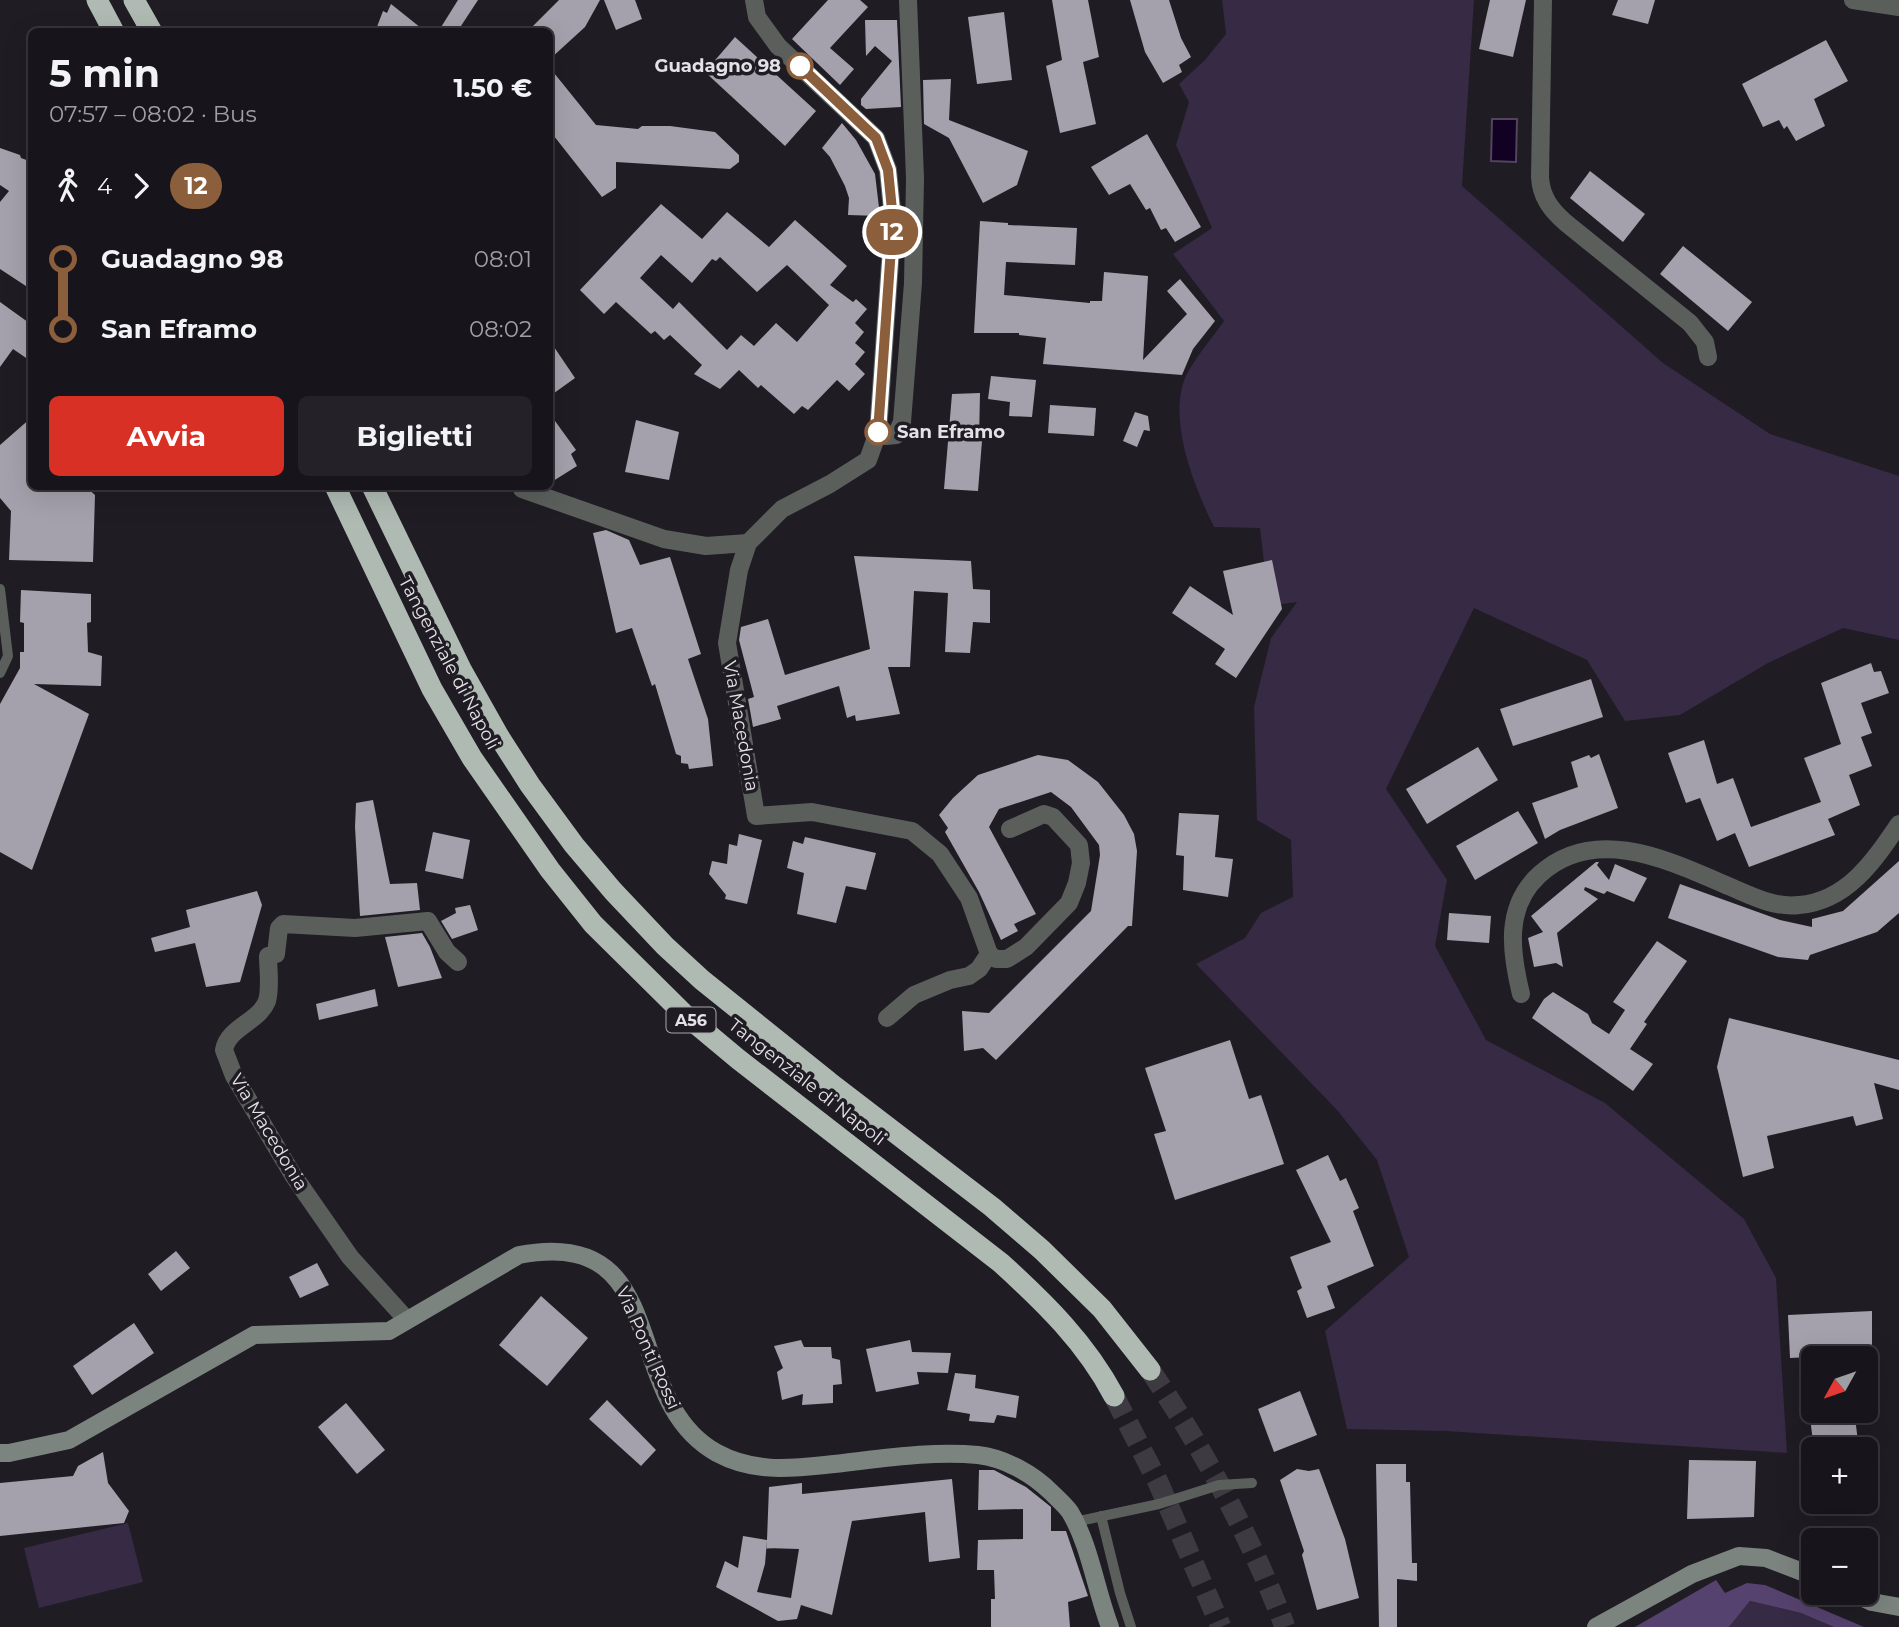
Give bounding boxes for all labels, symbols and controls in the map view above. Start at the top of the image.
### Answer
text: 5 min [49,50,160,97]
marker: Guadagno 98 [787,53,813,79]
place label: Guadagno 98 [655,55,781,77]
text: 1.50 € [453,72,532,104]
text: 07:57 – 08:02 · Bus [49,100,257,128]
icon: walk [49,167,87,205]
icon: forward [122,167,160,205]
text: 12 [184,171,208,200]
text: 4 [97,172,112,200]
line badge: 12 [860,209,924,255]
text: 12 [880,217,904,246]
text: Guadagno 98 [101,243,284,275]
text: 08:01 [474,245,532,273]
text: San Eframo [101,313,257,345]
text: 08:02 [469,315,532,343]
button: Avvia [49,396,284,476]
button: Biglietti [298,396,532,476]
marker: San Eframo [865,419,891,445]
place label: San Eframo [897,421,1005,443]
street label: Tangenziale di Napoli [394,573,504,753]
street label: Via Macedonia [719,659,763,793]
road number: A56 [666,1008,716,1032]
street label: Tangenziale di Napoli [724,1014,890,1150]
street label: Via Macedonia [226,1070,312,1194]
street label: Via Ponti Rossi [611,1283,685,1413]
north arrow [1801,1346,1878,1423]
map controls [1801,1346,1878,1605]
button: + [1801,1437,1878,1514]
button: − [1801,1528,1878,1605]

